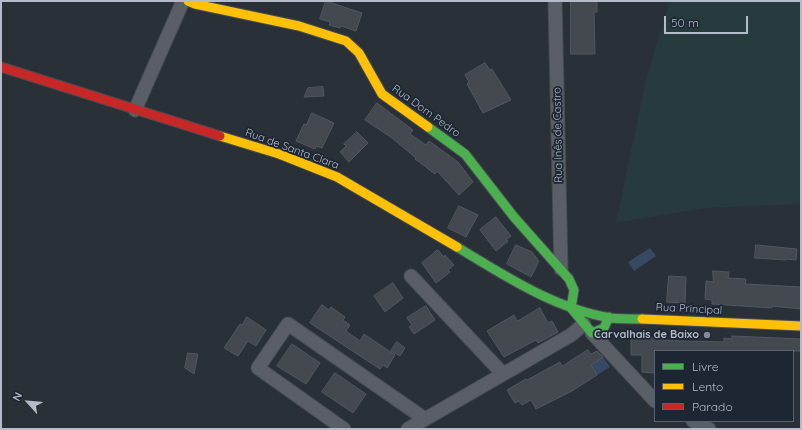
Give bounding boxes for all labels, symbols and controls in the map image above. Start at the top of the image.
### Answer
scale bar [666,8,750,34]
text: 50 m [671,15,699,30]
street label: Rua Dom Pedro [389,82,463,140]
street label: Rua Inês de Castro [551,87,565,183]
street label: Rua de Santa Clara [243,126,341,172]
street label: Rua Principal [655,301,723,317]
place label: Carvalhais de Baixo [594,328,699,342]
marker: Carvalhais de Baixo [702,330,712,340]
legend [654,350,794,422]
text: Livre [692,359,718,374]
text: Lento [692,379,723,394]
north arrow [8,382,48,422]
text: N [9,390,25,403]
text: Parado [692,399,733,414]

